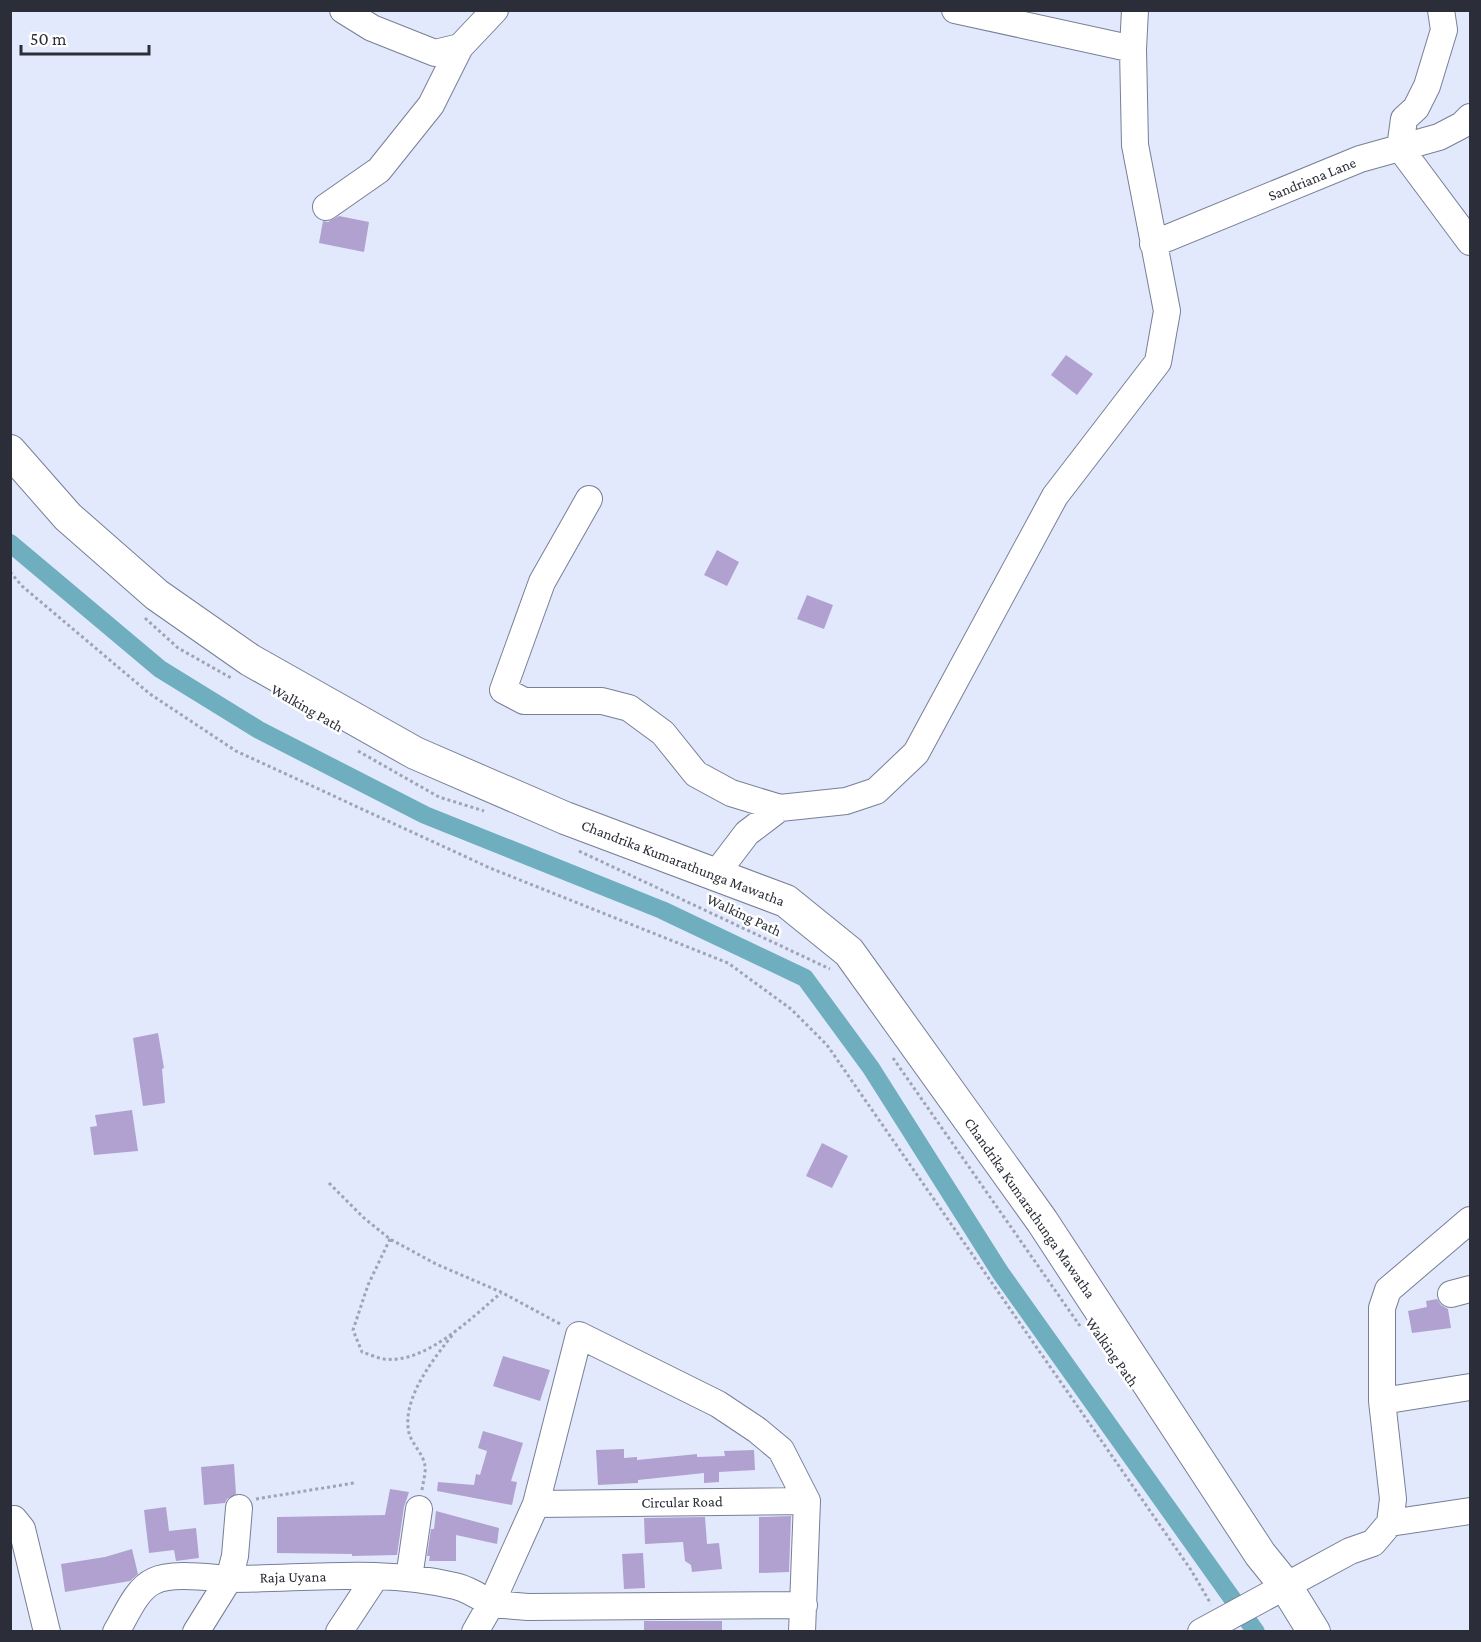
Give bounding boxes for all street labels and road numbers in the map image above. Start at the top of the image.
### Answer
street label: Sandriana Lane [1266,154,1358,204]
street label: Walking Path [268,681,346,736]
street label: Chandrika Kumarathunga Mawatha [579,817,787,910]
street label: Walking Path [704,891,784,940]
street label: Chandrika Kumarathunga Mawatha [961,1115,1099,1302]
street label: Walking Path [1082,1314,1142,1390]
street label: Circular Road [641,1493,723,1511]
street label: Raja Uyana [259,1568,327,1587]

